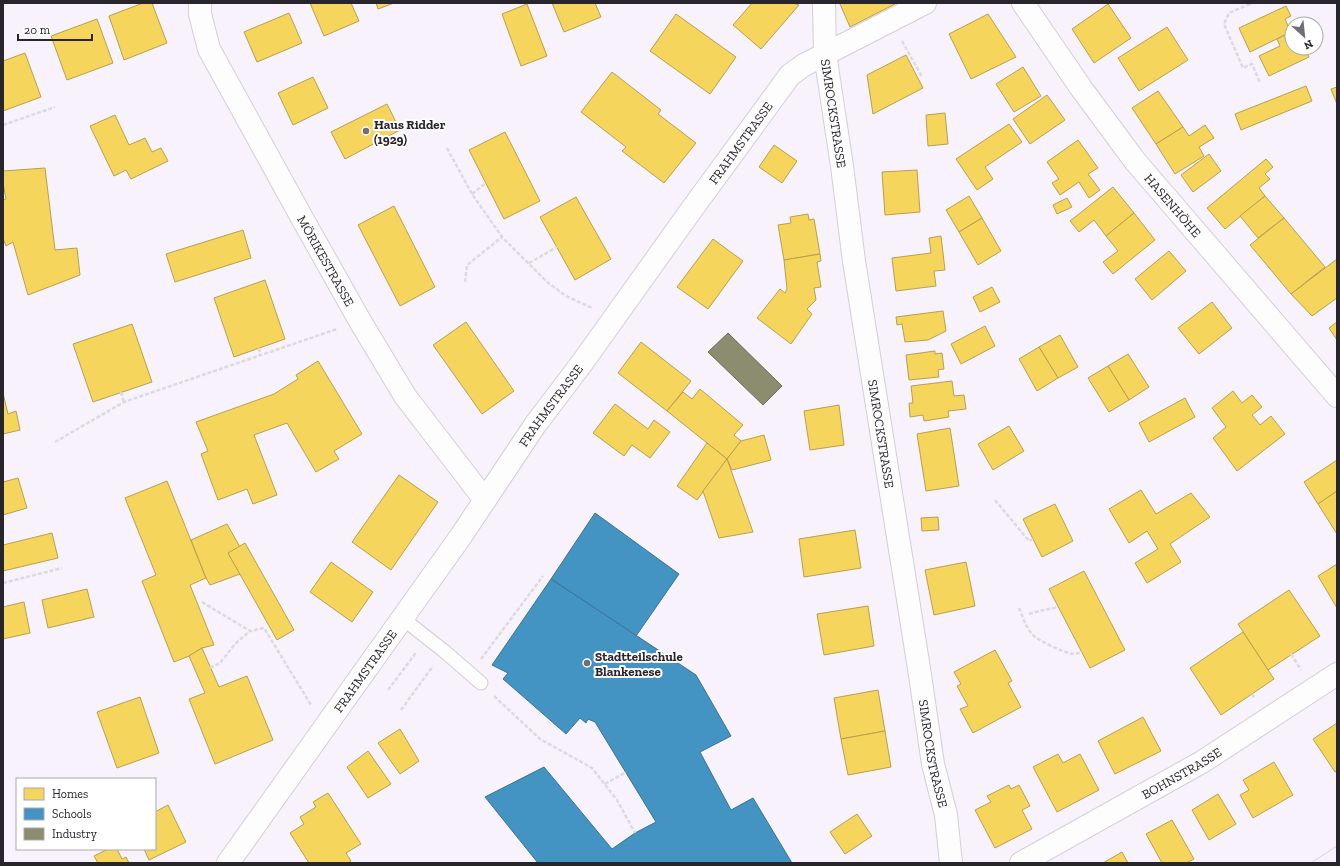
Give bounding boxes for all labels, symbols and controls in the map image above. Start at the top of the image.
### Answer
scale bar [18,16,92,42]
north arrow [1284,16,1324,56]
text: 20 m [24,23,51,37]
text: N [1301,37,1315,52]
street label: SIMROCKSTRASSE [818,58,850,169]
street label: FRAHMSTRASSE [705,99,776,187]
place label: Haus Ridder (1929) [374,117,446,147]
marker: Haus Ridder (1929) [361,126,371,136]
street label: HASENHÖHE [1142,170,1205,240]
street label: MÖRIKESTRASSE [295,213,358,309]
street label: FRAHMSTRASSE [515,361,586,449]
street label: SIMROCKSTRASSE [865,378,898,489]
street label: FRAHMSTRASSE [330,626,400,715]
place label: Stadtteilschule Blankenese [595,649,684,679]
marker: Stadtteilschule Blankenese [582,658,592,668]
street label: SIMROCKSTRASSE [916,698,951,809]
street label: BOHNSTRASSE [1139,744,1224,802]
legend [16,778,156,850]
text: Homes [52,787,88,801]
text: Schools [52,807,91,821]
text: Industry [52,827,98,841]

